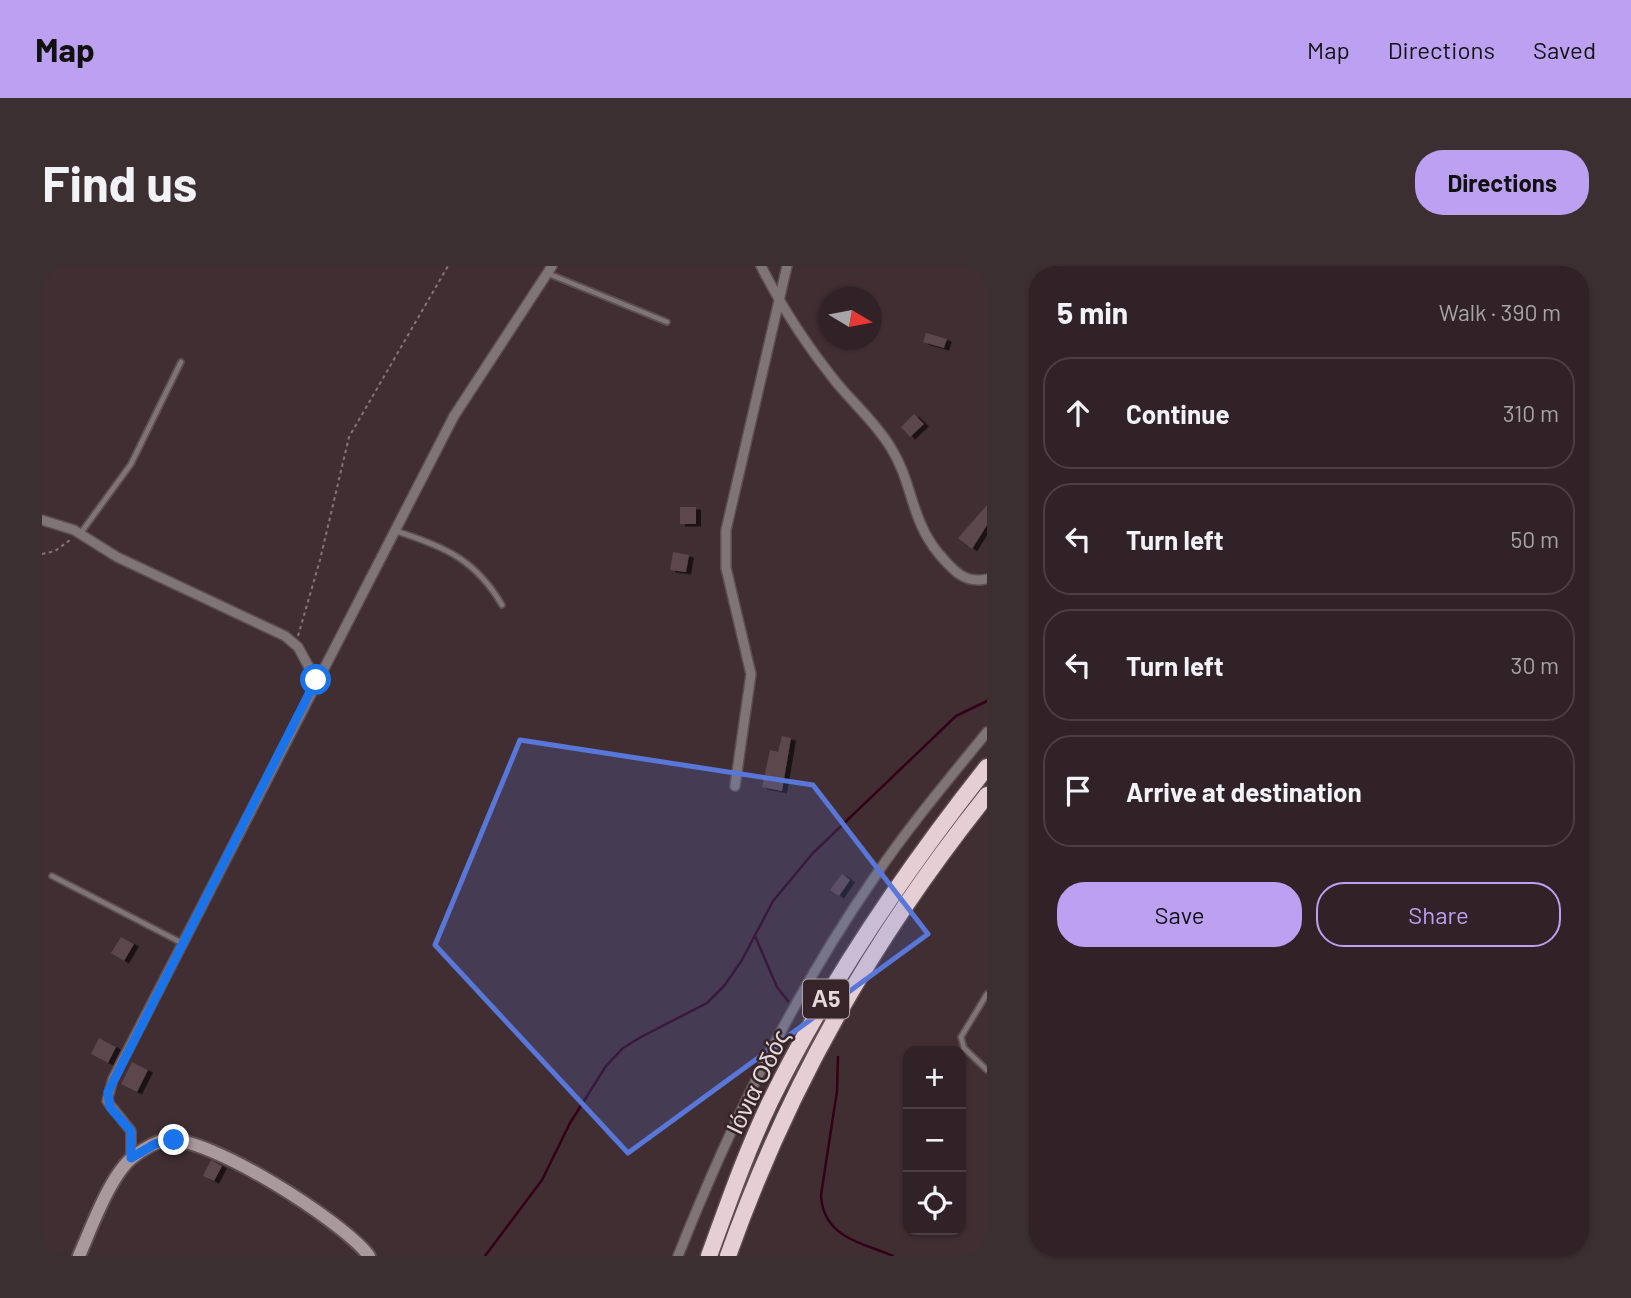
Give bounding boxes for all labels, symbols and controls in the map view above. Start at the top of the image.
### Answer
text: Map [35,29,95,69]
text: Map [1307,35,1350,64]
text: Directions [1388,35,1495,64]
text: Saved [1533,35,1596,64]
button: Directions [1415,150,1589,215]
text: Find us [42,153,197,212]
north arrow [819,287,882,350]
text: 5 min [1057,294,1128,330]
text: Walk · 390 m [1439,298,1561,326]
icon: ahead [1059,394,1097,432]
text: Continue [1126,398,1230,429]
text: 310 m [1503,399,1559,427]
icon: left [1059,520,1097,558]
text: Turn left [1126,524,1224,555]
text: 50 m [1511,525,1559,553]
icon: left [1059,646,1097,684]
text: Turn left [1126,650,1224,681]
text: 30 m [1511,651,1559,679]
route start [300,664,331,695]
icon: arrive [1059,772,1097,810]
text: Arrive at destination [1126,776,1362,807]
button: Save [1057,882,1302,947]
button: Share [1316,882,1561,947]
road number: Α5 [803,979,849,1018]
street label: Ιόνια Οδός [719,1024,794,1138]
map controls [903,1046,966,1235]
button: + [903,1046,966,1109]
button: − [903,1109,966,1172]
route end [158,1124,189,1155]
button: locate [903,1172,966,1235]

